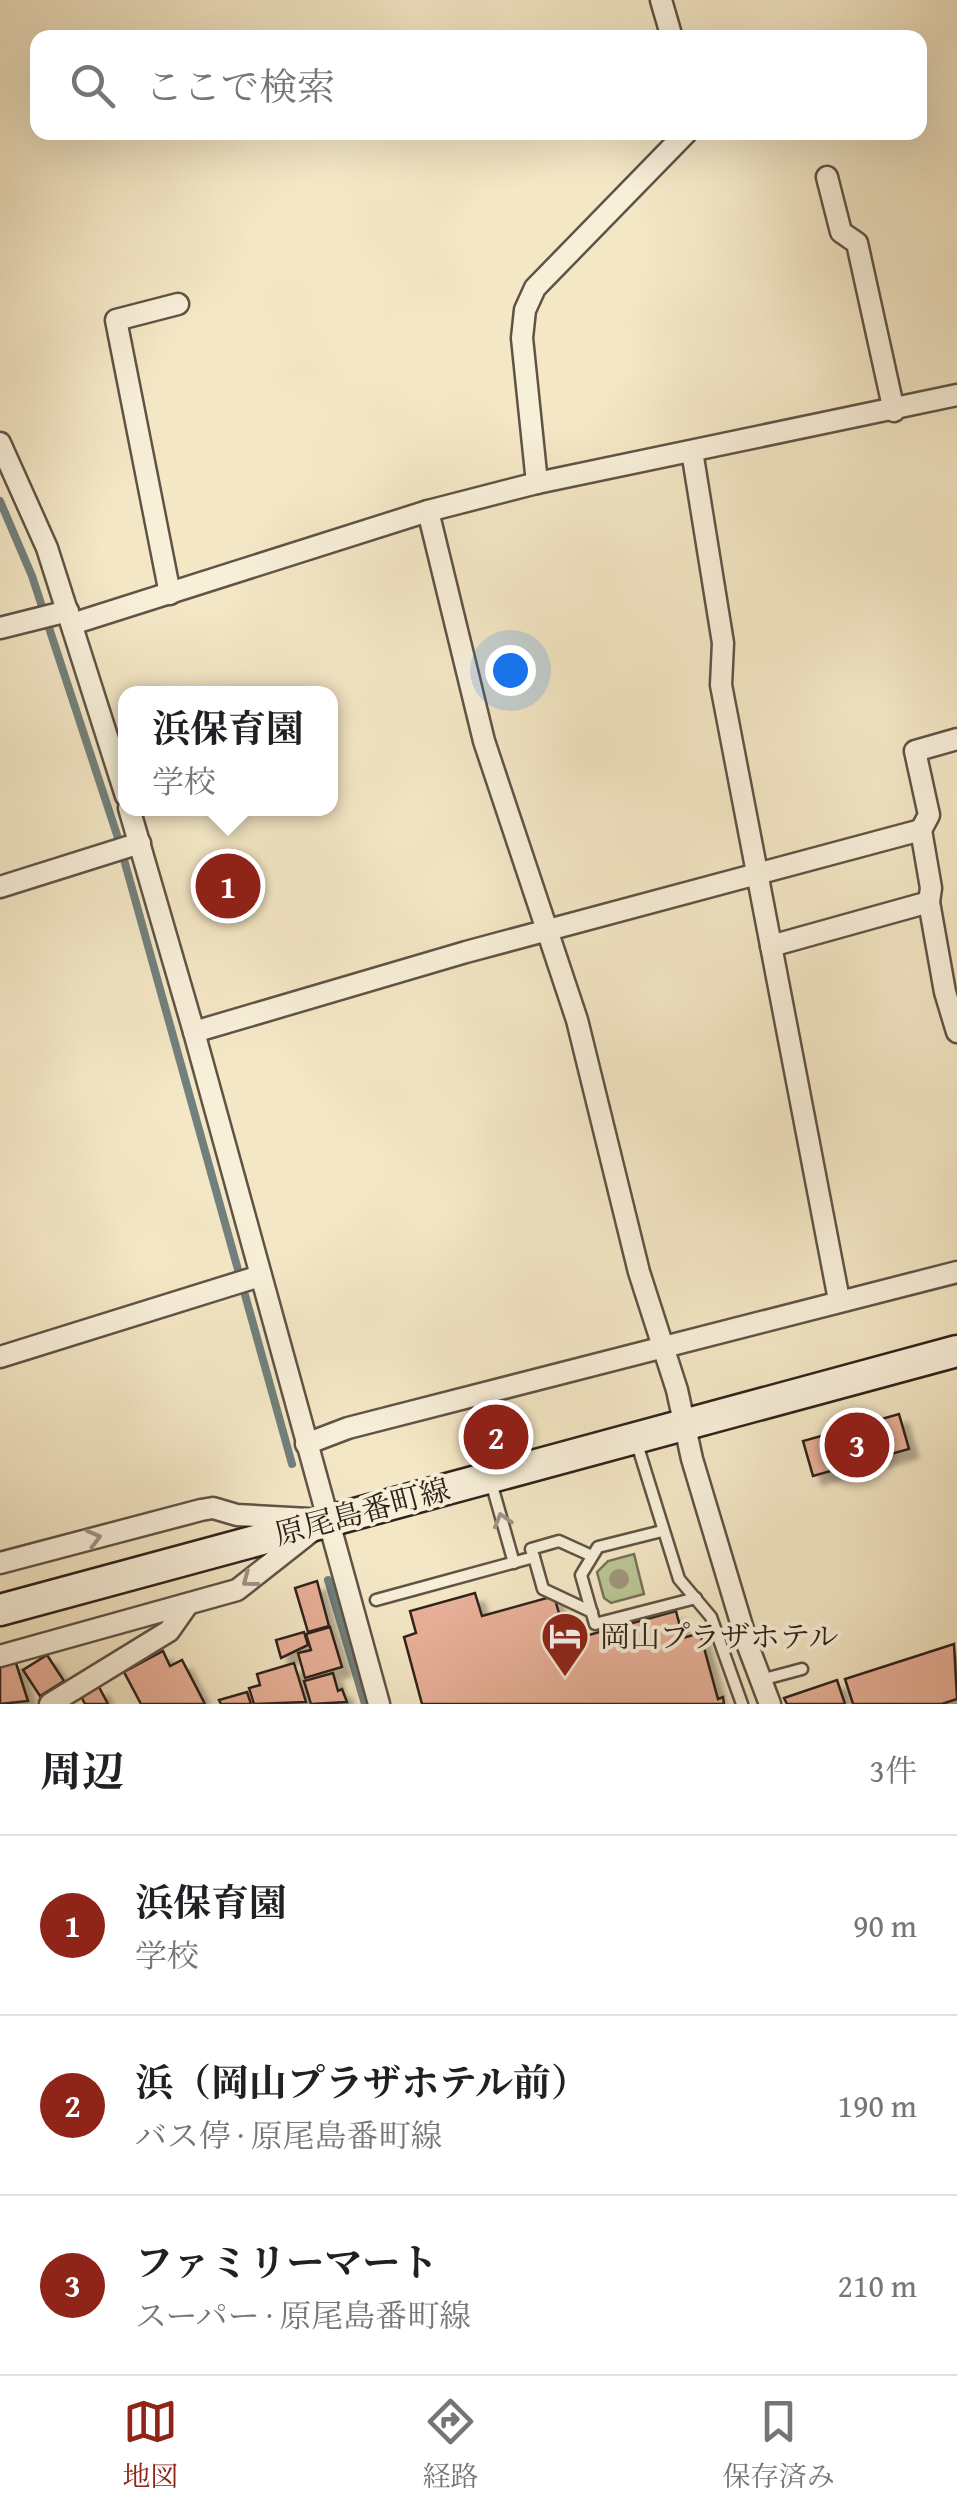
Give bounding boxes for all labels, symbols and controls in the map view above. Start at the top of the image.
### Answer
search box [30,30,927,140]
icon: search [65,58,120,113]
text: ここで検索 [145,58,335,114]
your location [485,645,536,696]
popup [118,686,338,816]
text: 浜保育園 [152,700,304,756]
text: 学校 [152,758,216,805]
pin: 1 [196,848,260,924]
pin: 2 [464,1400,528,1474]
pin: 3 [824,1408,890,1482]
street label: 原尾島番町線 [269,1466,455,1556]
one-way arrow [492,1512,513,1529]
one-way arrow [85,1529,102,1550]
one-way arrow [242,1569,260,1586]
hotel icon: 岡山プラザホテル [539,1610,591,1678]
place label: 岡山プラザホテル [600,1614,839,1658]
text: 周辺 [40,1740,124,1801]
text: 3件 [870,1747,917,1794]
text: 浜保育園 [135,1874,287,1930]
text: 1 [64,1902,81,1949]
text: 90 m [853,1902,917,1949]
text: 学校 [135,1932,199,1979]
text: 浜（岡山プラザホテル前） [135,2054,589,2110]
text: 2 [64,2082,81,2129]
text: 190 m [838,2082,917,2129]
text: バス停 · 原尾島番町線 [135,2112,442,2159]
text: ファミリーマート [135,2234,438,2290]
text: 3 [64,2262,81,2309]
text: 210 m [838,2262,917,2309]
text: スーパー · 原尾島番町線 [135,2292,471,2339]
tab: 地図 [122,2394,178,2496]
tab: 経路 [422,2394,479,2496]
tab: 保存済み [723,2394,835,2496]

